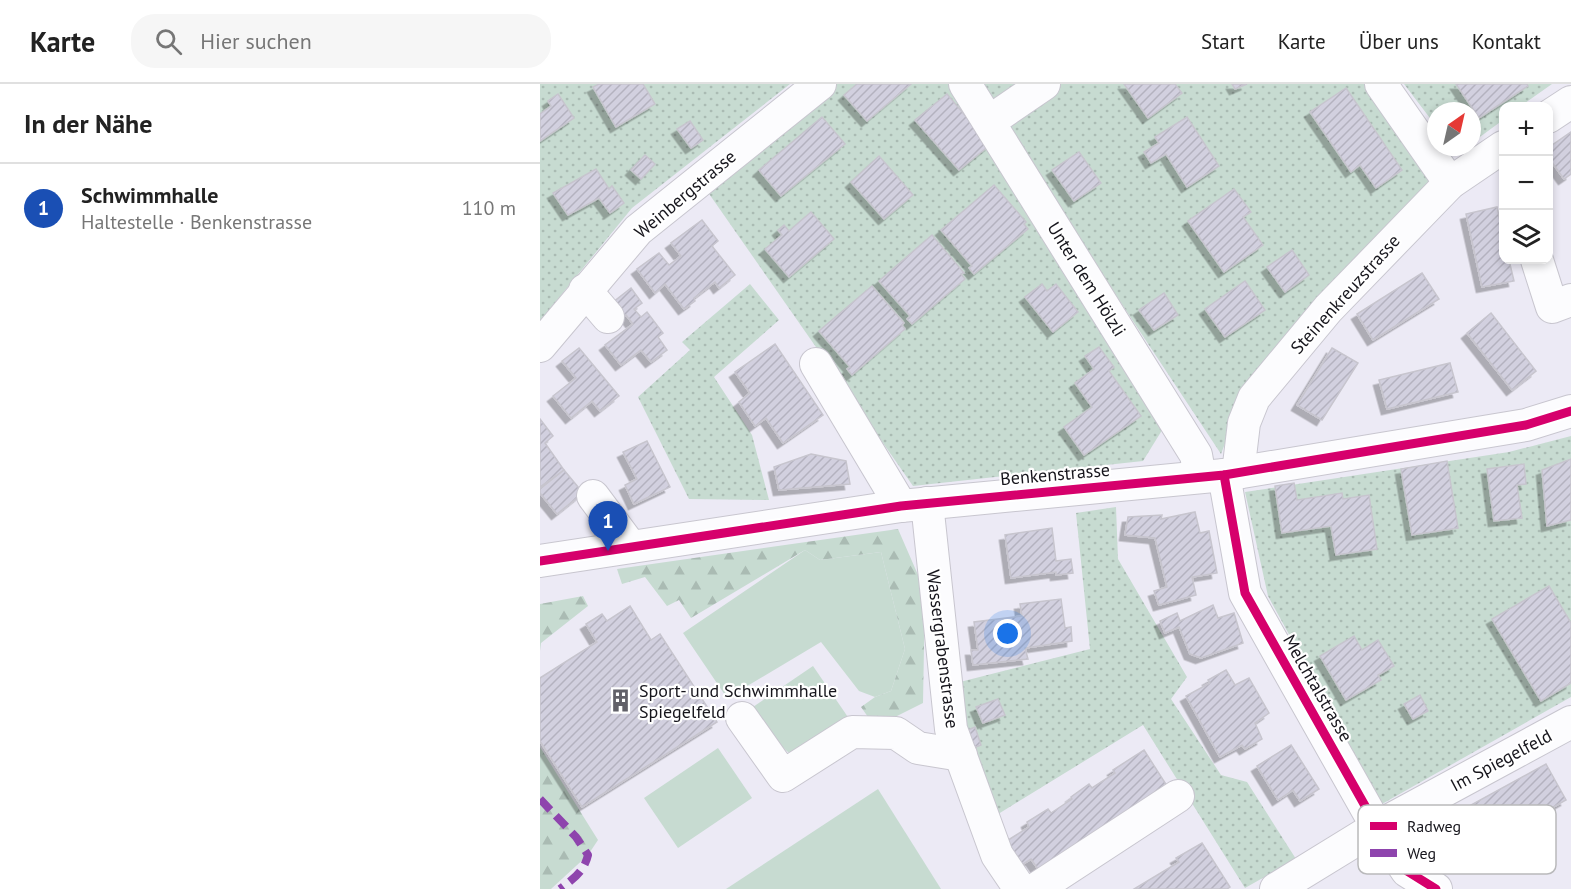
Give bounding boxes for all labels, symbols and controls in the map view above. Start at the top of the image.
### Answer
search box [131,14,551,68]
text: Karte [30,23,95,60]
icon: search [152,25,185,58]
text: Hier suchen [200,27,312,55]
text: Start [1201,28,1245,55]
text: Karte [1278,28,1326,55]
text: Über uns [1359,28,1439,55]
text: Kontakt [1472,28,1541,55]
north arrow [1427,102,1481,156]
map controls [1499,102,1553,264]
button: + [1499,102,1553,156]
text: In der Nähe [24,107,152,140]
street label: Weinbergstrasse [629,145,741,243]
button: − [1499,156,1553,210]
text: Schwimmhalle [81,181,218,209]
text: 1 [38,195,49,221]
text: 110 m [462,195,516,221]
text: Haltestelle · Benkenstrasse [81,209,312,235]
button: layers [1499,210,1553,264]
street label: Unter dem Hölzli [1043,217,1131,341]
street label: Steinenkreuzstrasse [1285,229,1405,359]
street label: Benkenstrasse [999,458,1111,490]
pin: 1 [588,502,628,551]
street label: Wassergrabenstrasse [922,568,964,730]
your location [993,619,1022,648]
street label: Melchtalstrasse [1278,630,1358,746]
place label: Sport- und Schwimmhalle Spiegelfeld [639,679,837,723]
building icon: Sport- und Schwimmhalle Spiegelfeld [608,687,634,713]
street label: Im Spiegelfeld [1446,724,1556,796]
legend [1358,805,1556,874]
text: Radweg [1407,816,1461,836]
text: Weg [1407,843,1436,863]

